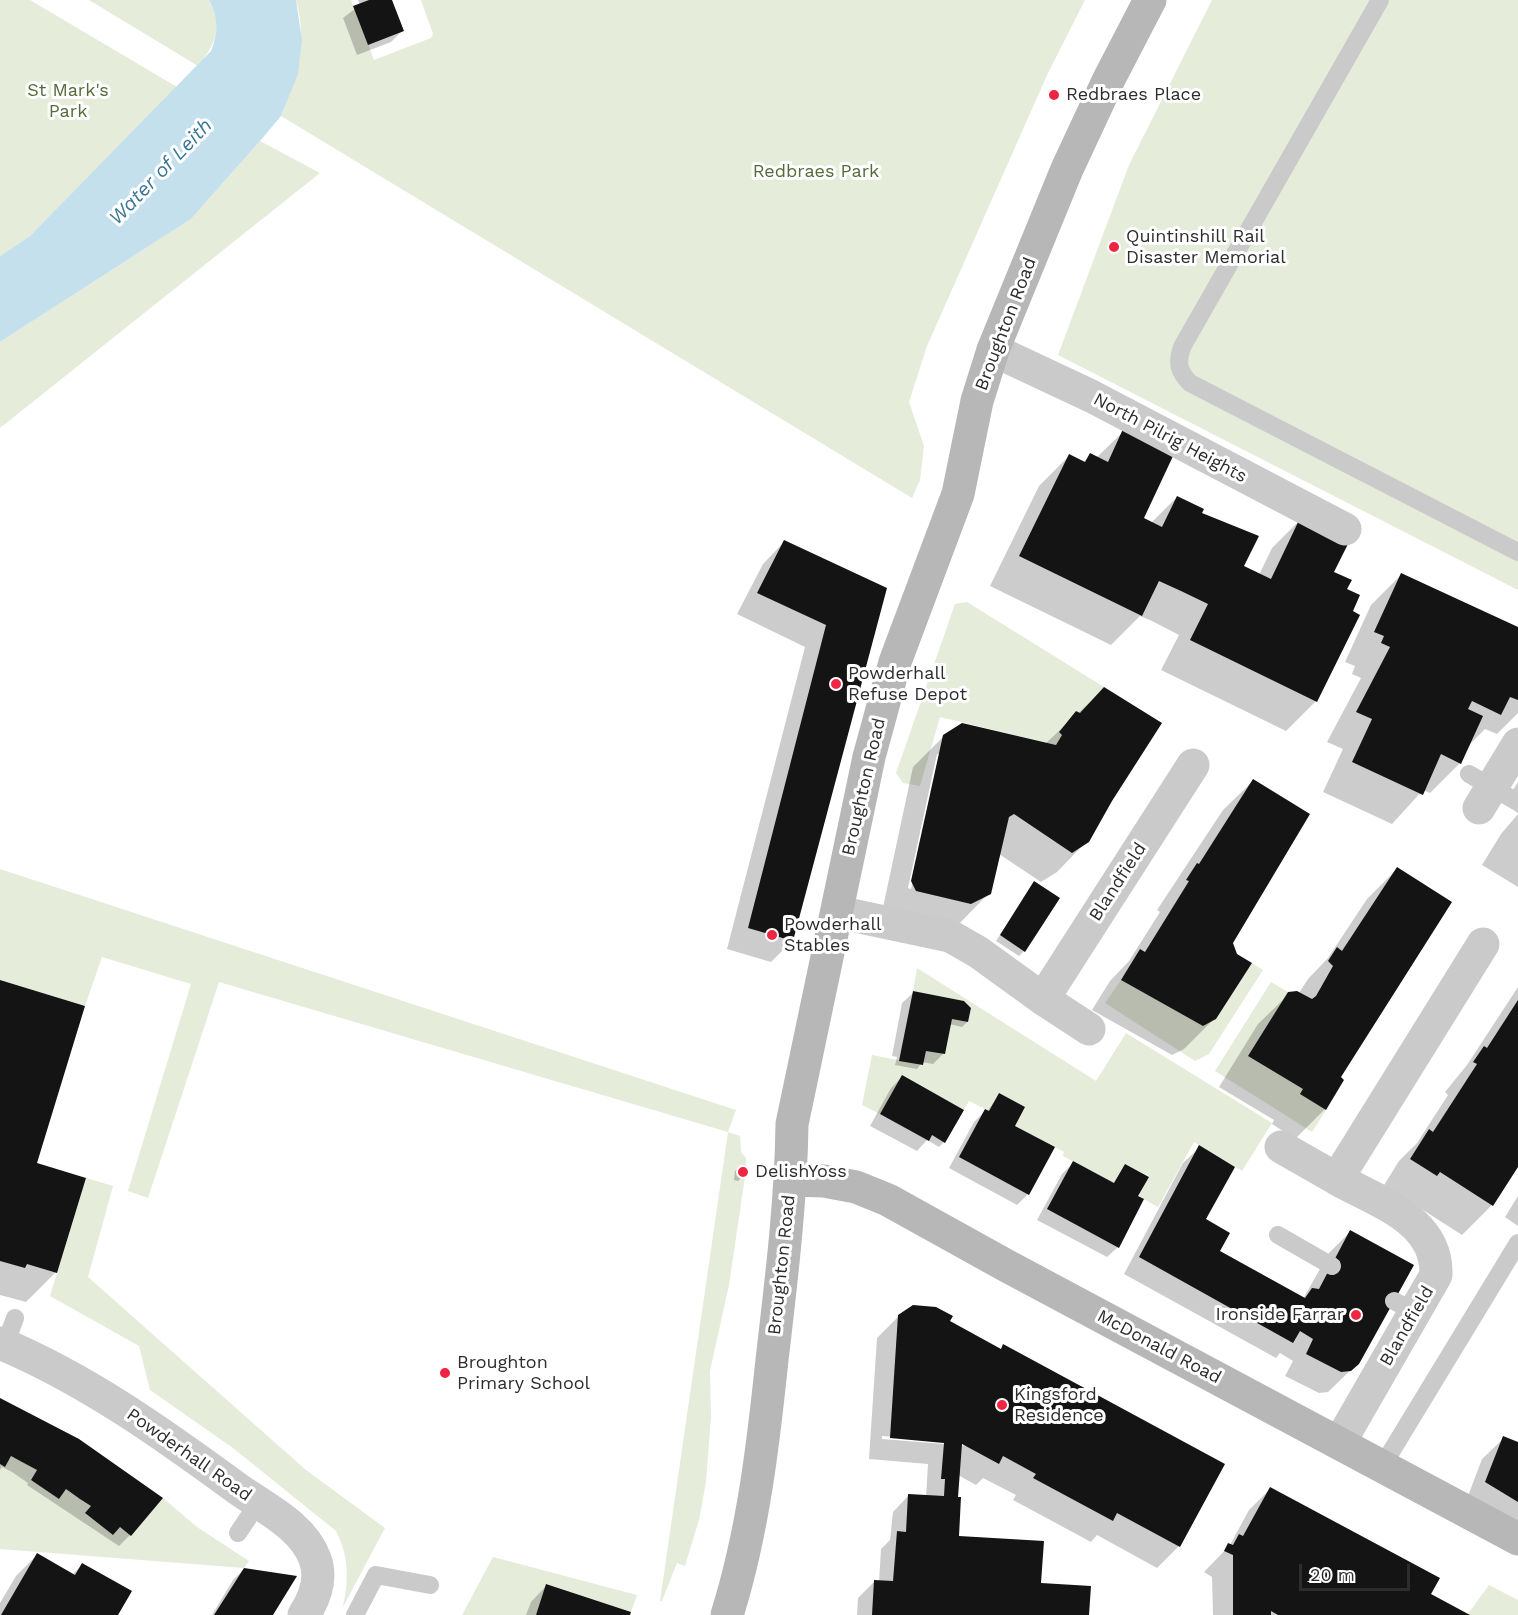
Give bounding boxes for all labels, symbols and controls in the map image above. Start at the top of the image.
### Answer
park label: St Mark's Park [27,80,109,122]
place label: Redbraes Place [1066,84,1201,106]
marker: Redbraes Place [1047,88,1061,102]
water label: Water of Leith [104,114,218,230]
park label: Redbraes Park [753,161,879,183]
place label: Quintinshill Rail Disaster Memorial [1126,226,1286,268]
marker: Quintinshill Rail Disaster Memorial [1107,240,1121,254]
street label: Broughton Road [971,254,1041,394]
street label: North Pilrig Heights [1090,388,1250,488]
place label: Powderhall Refuse Depot [848,663,967,706]
marker: Powderhall Refuse Depot [829,677,843,691]
street label: Broughton Road [838,716,890,858]
street label: Blandfield [1085,839,1151,925]
place label: Powderhall Stables [784,914,881,956]
marker: Powderhall Stables [765,928,779,942]
place label: DelishYoss [755,1161,847,1183]
marker: DelishYoss [736,1165,750,1179]
street label: Broughton Road [764,1194,800,1336]
street label: Blandfield [1375,1282,1439,1370]
place label: Ironside Farrar [1215,1304,1344,1326]
street label: McDonald Road [1093,1305,1225,1389]
marker: Ironside Farrar [1349,1308,1363,1322]
place label: Broughton Primary School [457,1352,590,1394]
marker: Broughton Primary School [438,1366,452,1380]
place label: Kingsford Residence [1014,1384,1104,1426]
marker: Kingsford Residence [995,1398,1009,1412]
street label: Powderhall Road [122,1404,256,1506]
scale bar [1302,1552,1413,1590]
text: 20 m [1310,1564,1355,1585]

